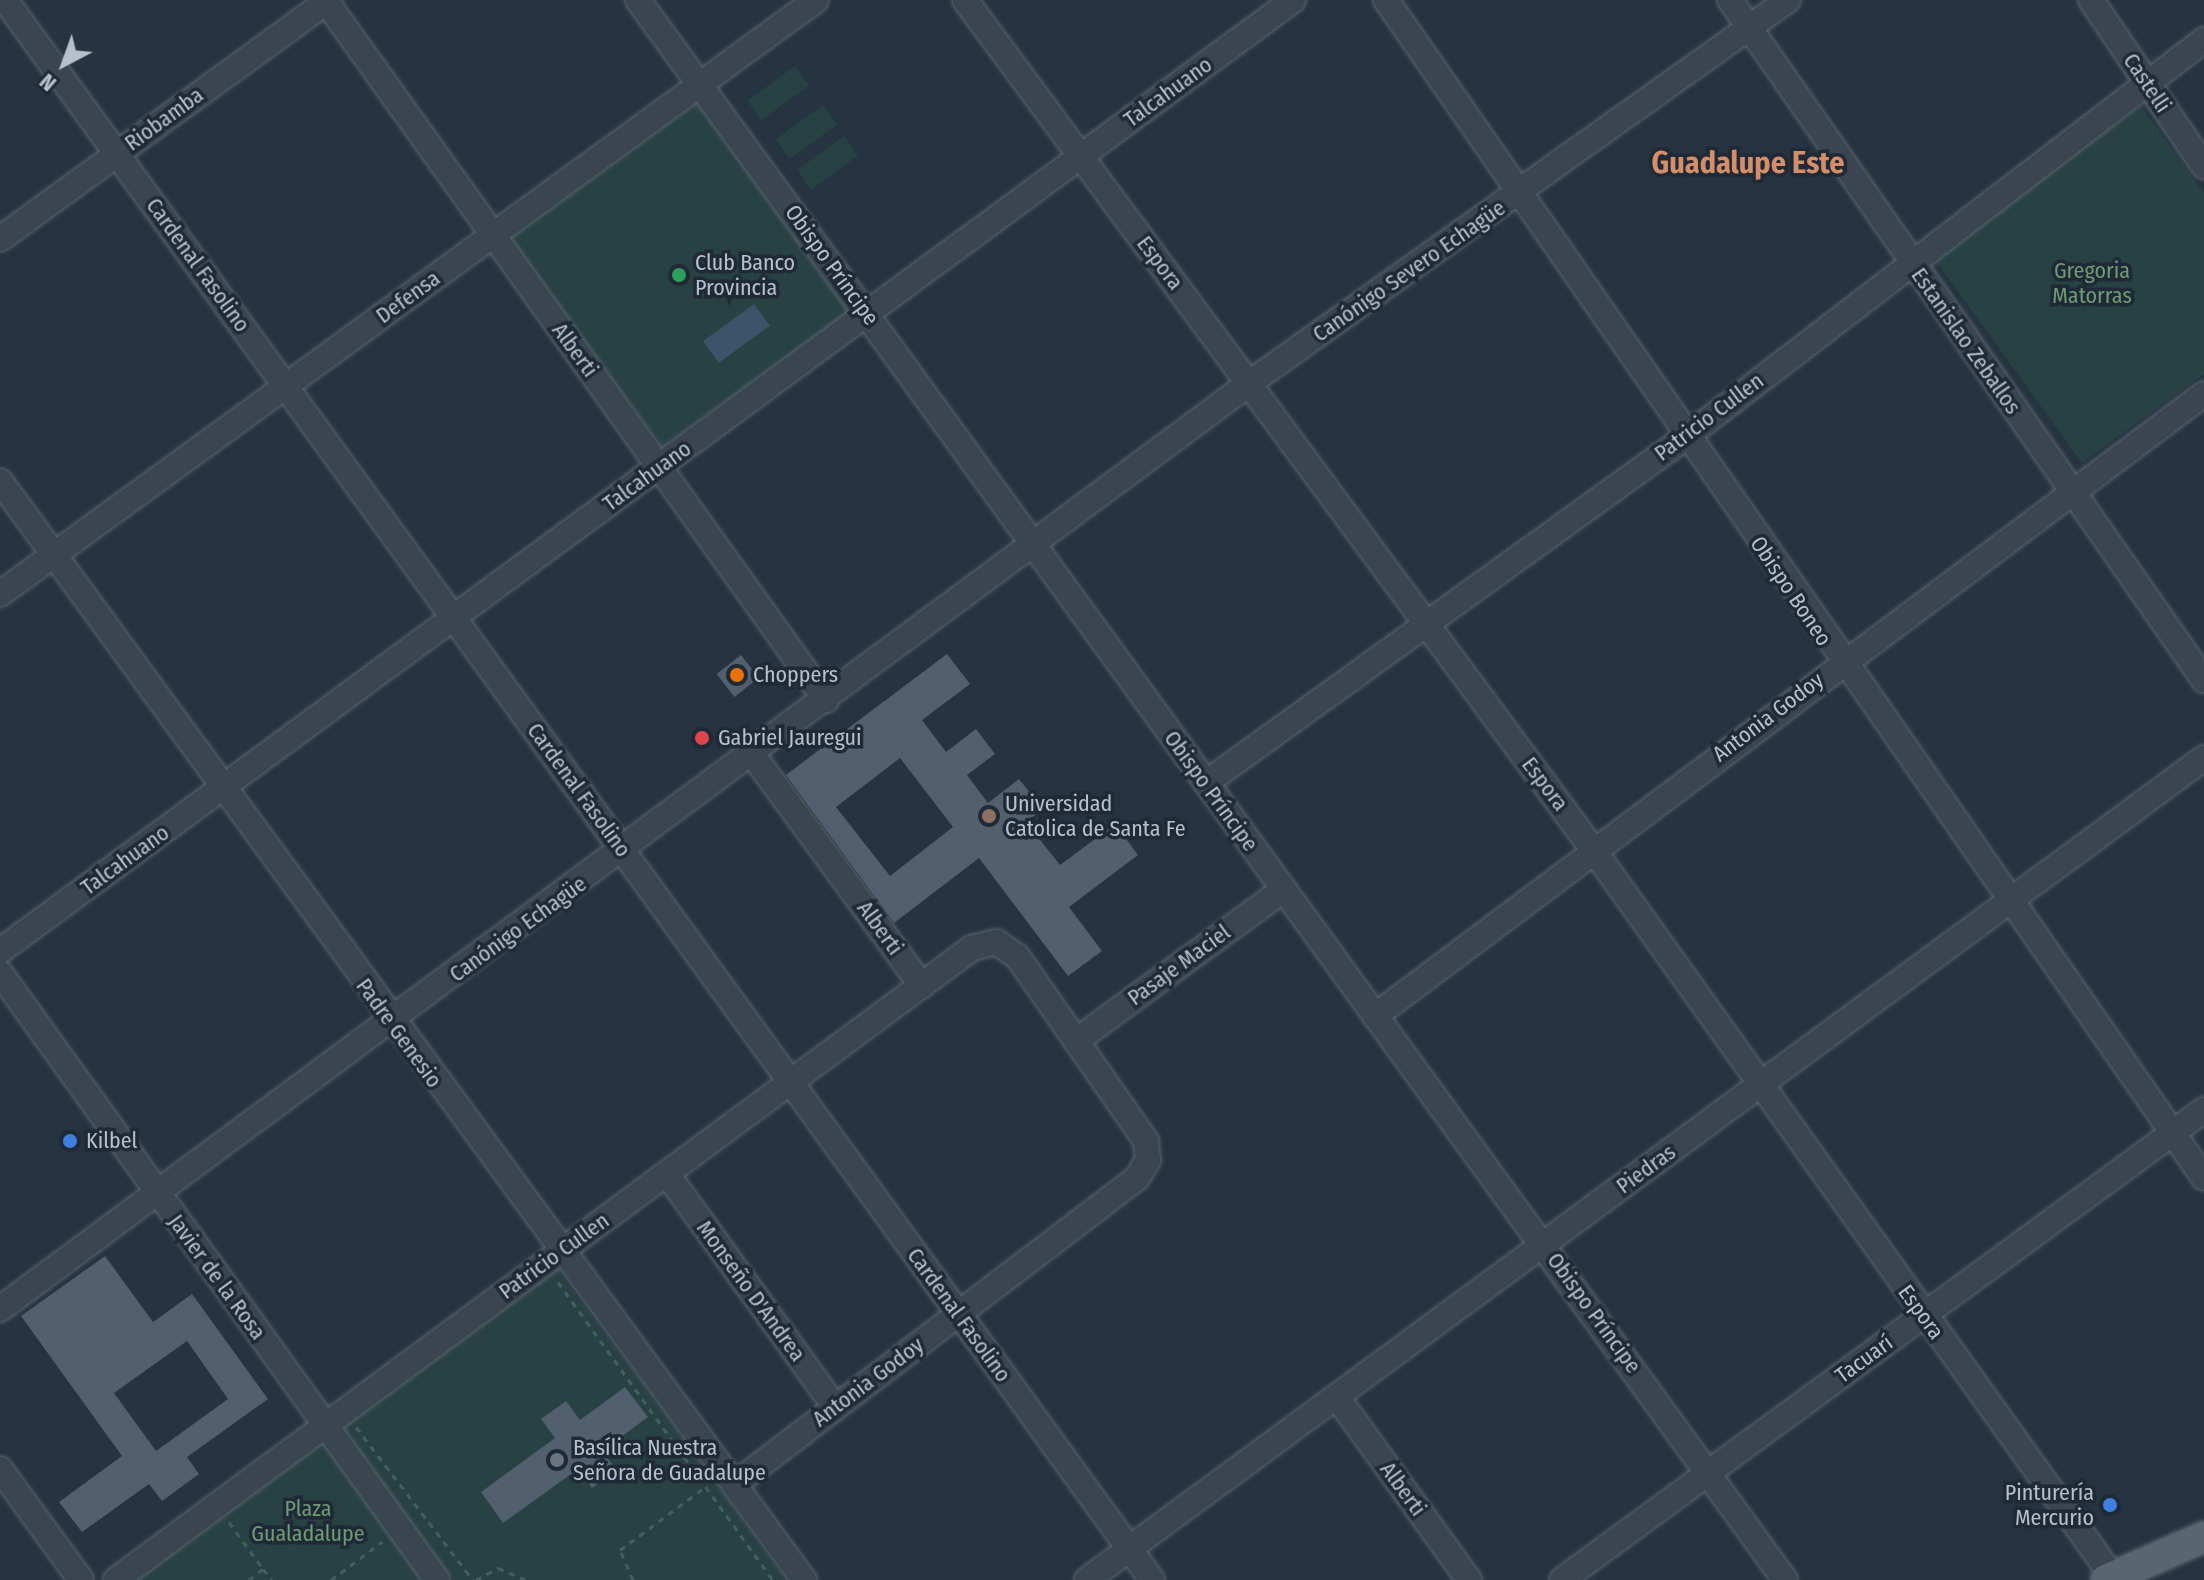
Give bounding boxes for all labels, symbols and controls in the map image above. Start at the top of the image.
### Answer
north arrow [24,24,104,104]
street label: Castelli [2118,48,2176,118]
street label: Talcahuano [1119,51,1217,133]
text: N [34,68,62,97]
street label: Riobamba [120,82,208,156]
district label: Guadalupe Este [1651,145,1845,181]
street label: Cardenal Fasolino [141,193,255,337]
street label: Canónigo Severo Echagüe [1308,195,1510,347]
street label: Obispo Príncipe [779,200,885,330]
street label: Espora [1131,231,1189,295]
place label: Club Banco Provincia [695,249,795,300]
park label: Gregoria Matorras [2052,257,2132,308]
street label: Estanislao Zeballos [1906,263,2026,419]
street label: Defensa [371,265,445,329]
marker: Club Banco Provincia [670,266,688,284]
street label: Alberti [547,318,603,382]
street label: Patricio Cullen [1649,367,1769,467]
street label: Talcahuano [598,435,696,517]
street label: Obispo Boneo [1745,531,1837,651]
place label: Choppers [753,662,838,688]
marker: Choppers [728,666,746,684]
street label: Antonia Godoy [1707,667,1829,767]
street label: Cardenal Fasolino [522,718,636,862]
place label: Gabriel Jauregui [718,725,862,751]
street label: Obispo Príncipe [1158,726,1264,856]
marker: Gabriel Jauregui [693,729,711,747]
street label: Espora [1516,752,1574,816]
place label: Universidad Catolica de Santa Fe [1005,790,1186,842]
marker: Universidad Catolica de Santa Fe [980,807,998,825]
street label: Talcahuano [76,819,174,901]
street label: Canónigo Echagüe [444,871,592,987]
street label: Alberti [852,896,908,960]
street label: Pasaje Maciel [1123,919,1235,1011]
street label: Padre Genesio [351,973,447,1093]
place label: Kilbel [86,1128,137,1154]
marker: Kilbel [61,1132,79,1150]
street label: Piedras [1611,1139,1681,1199]
street label: Patricio Cullen [494,1207,614,1305]
street label: Javier de la Rosa [163,1209,271,1345]
street label: Monseño D'Andrea [691,1216,811,1366]
street label: Cardenal Fasolino [902,1243,1016,1387]
street label: Obispo Príncipe [1541,1248,1647,1378]
street label: Espora [1892,1280,1950,1344]
street label: Tacuarí [1830,1329,1898,1389]
street label: Antonia Godoy [807,1332,929,1432]
place label: Basílica Nuestra Señora de Guadalupe [573,1434,766,1486]
marker: Basílica Nuestra Señora de Guadalupe [548,1451,566,1469]
street label: Alberti [1375,1457,1431,1521]
place label: Pinturería Mercurio [2005,1479,2094,1530]
park label: Plaza Gualadalupe [251,1495,365,1546]
marker: Pinturería Mercurio [2101,1496,2119,1514]

